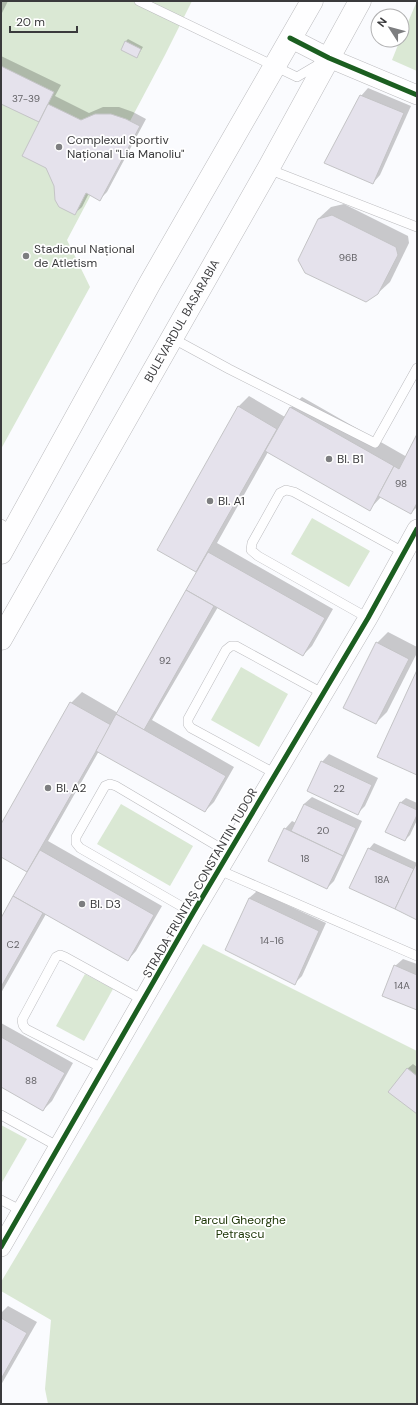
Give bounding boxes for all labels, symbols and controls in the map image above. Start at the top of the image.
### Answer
scale bar [10,8,77,34]
north arrow [370,8,410,48]
text: 20 m [16,14,45,30]
text: N [374,15,390,29]
house number: 37-39 [12,92,40,105]
place label: Complexul Sportiv Național "Lia Manoliu" [67,132,185,162]
marker: Complexul Sportiv Național "Lia Manoliu" [54,142,64,152]
place label: Stadionul Național de Atletism [34,241,135,271]
marker: Stadionul Național de Atletism [21,251,31,261]
house number: 96B [339,251,357,264]
street label: BULEVARDUL BASARABIA [140,256,223,385]
place label: Bl. B1 [337,451,363,467]
marker: Bl. B1 [324,454,334,464]
house number: 98 [395,477,407,490]
place label: Bl. A1 [218,493,245,509]
marker: Bl. A1 [205,496,215,506]
house number: 92 [159,654,171,667]
place label: Bl. A2 [56,780,86,796]
house number: 22 [333,782,345,795]
marker: Bl. A2 [43,783,53,793]
street label: STRADA FRUNTAȘ CONSTANTIN TUDOR [139,785,261,981]
house number: 20 [317,824,329,837]
house number: 18 [300,852,310,865]
house number: 18A [374,873,390,886]
place label: Bl. D3 [90,896,121,912]
marker: Bl. D3 [77,899,87,909]
house number: 14-16 [260,934,284,947]
house number: C2 [7,938,20,951]
house number: 14A [394,979,410,992]
house number: 88 [25,1074,37,1087]
park label: Parcul Gheorghe Petrașcu [194,1212,286,1242]

